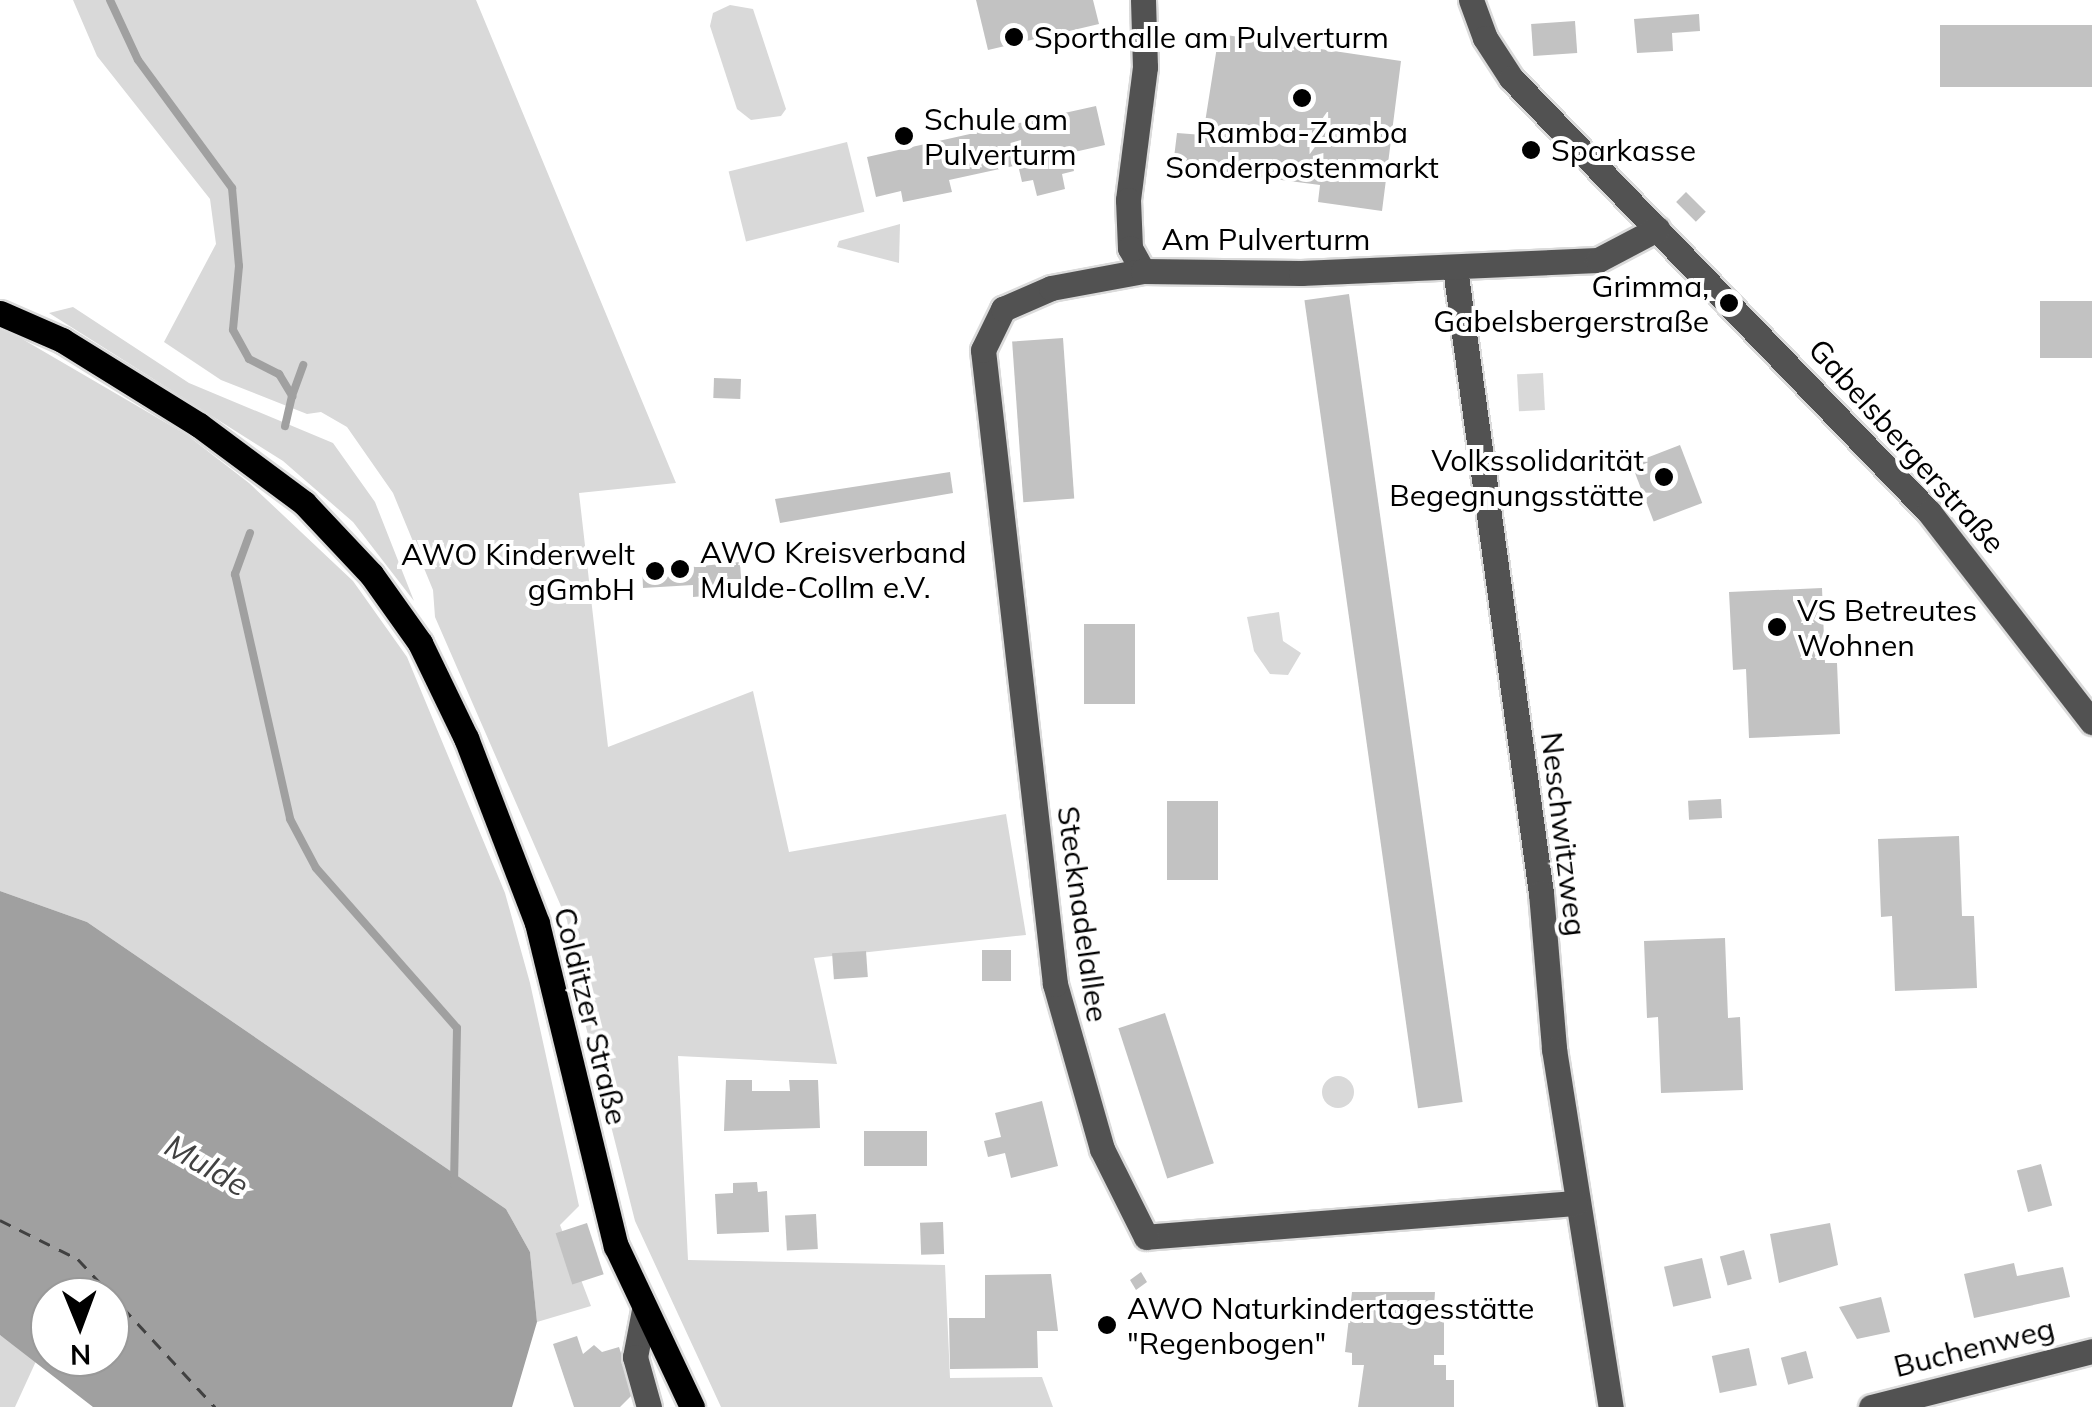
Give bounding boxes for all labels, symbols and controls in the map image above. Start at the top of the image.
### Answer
place label: Sporthalle am Pulverturm [1034,19,1389,55]
marker: Sporthalle am Pulverturm [1003,26,1025,48]
marker: Ramba-Zamba Sonderpostenmarkt [1291,87,1313,109]
place label: Schule am Pulverturm [924,101,1077,172]
place label: Ramba-Zamba Sonderpostenmarkt [1165,114,1439,184]
marker: Schule am Pulverturm [893,125,915,147]
place label: Sparkasse [1551,132,1696,168]
marker: Sparkasse [1520,139,1542,161]
street label: Am Pulverturm [1162,221,1370,257]
place label: Grimma, Gabelsbergerstraße [1433,268,1709,338]
marker: Grimma, Gabelsbergerstraße [1718,292,1740,314]
street label: Gabelsbergerstraße [1801,331,2013,561]
place label: Volkssolidarität Begegnungsstätte [1389,442,1644,512]
marker: Volkssolidarität Begegnungsstätte [1653,466,1675,488]
place label: AWO Kreisverband Mulde-Collm e.V. [700,534,967,604]
place label: AWO Kinderwelt gGmbH [401,536,635,606]
marker: AWO Kreisverband Mulde-Collm e.V. [669,558,691,580]
marker: AWO Kinderwelt gGmbH [644,560,666,582]
place label: VS Betreutes Wohnen [1797,592,1977,662]
marker: VS Betreutes Wohnen [1766,616,1788,638]
street label: Neschwitzweg [1534,730,1594,938]
street label: Stecknadelallee [1050,804,1116,1024]
street label: Colditzer Straße [547,903,635,1129]
water label: Mulde [158,1126,256,1204]
north arrow [30,1277,130,1377]
place label: AWO Naturkindertagesstätte "Regenbogen" [1127,1290,1534,1360]
street label: Buchenweg [1890,1310,2058,1384]
marker: AWO Naturkindertagesstätte "Regenbogen" [1096,1314,1118,1336]
text: N [70,1338,91,1373]

